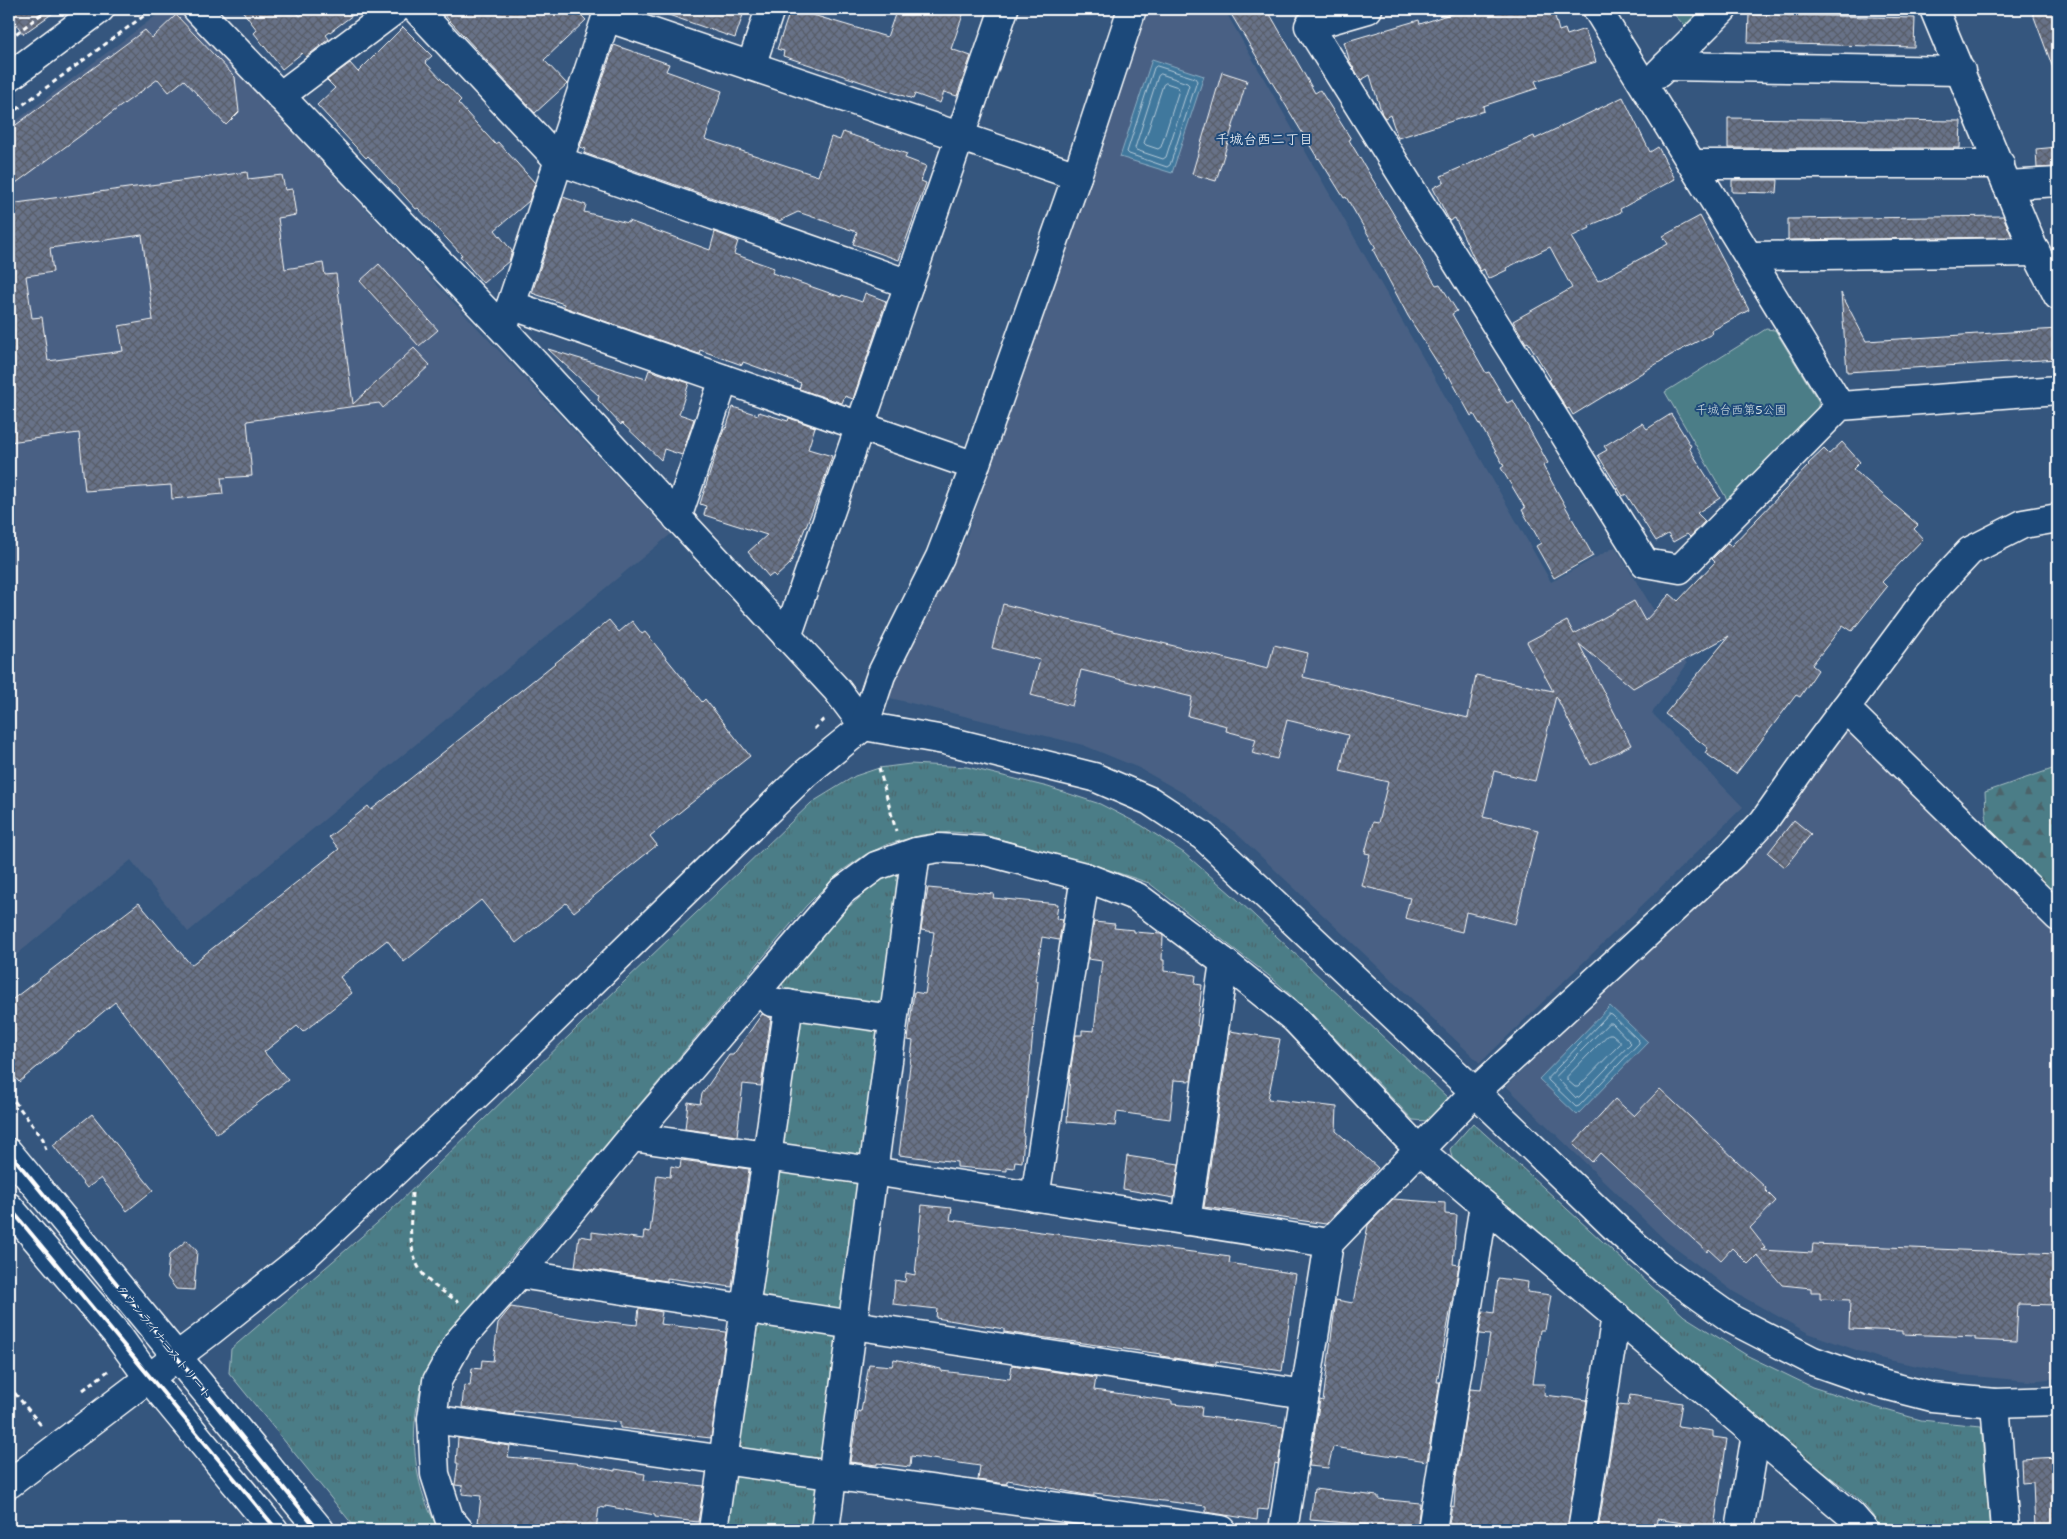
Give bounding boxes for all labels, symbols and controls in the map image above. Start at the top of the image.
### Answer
district label: 千城台西二丁目 [1215,130,1313,148]
park label: 千城台西第5公園 [1695,402,1787,418]
street label: タウンライナーストリート [113,1281,215,1403]

